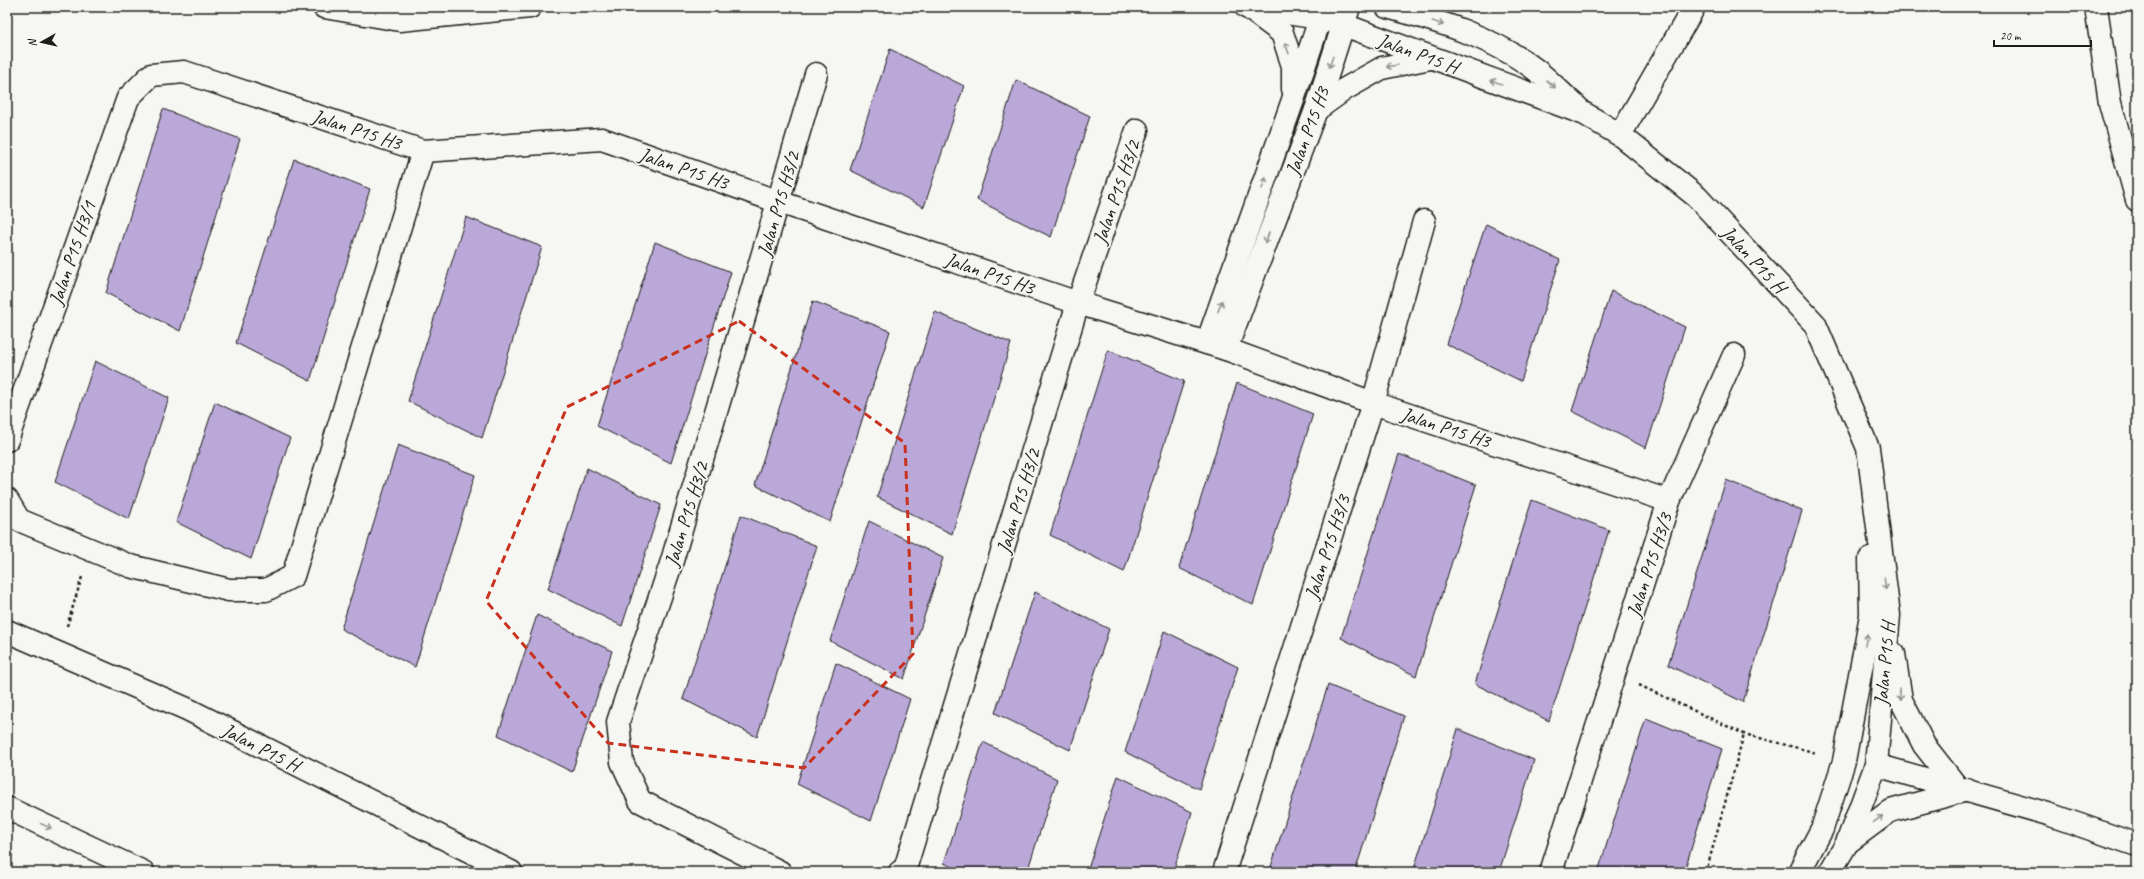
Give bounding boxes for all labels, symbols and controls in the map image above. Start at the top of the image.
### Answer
one-way arrow [1431,19,1443,27]
north arrow [22,22,62,62]
scale bar [1994,22,2091,48]
street label: Jalan P15 H [1373,27,1465,81]
text: 20 m [2000,28,2022,44]
text: N [24,37,40,48]
one-way arrow [1283,42,1290,55]
one-way arrow [1327,56,1335,68]
one-way arrow [1386,62,1399,70]
one-way arrow [1490,77,1502,85]
one-way arrow [1546,79,1556,88]
street label: Jalan P15 H3 [1280,82,1336,180]
street label: Jalan P15 H3 [308,103,407,156]
street label: Jalan P15 H3/2 [1087,135,1147,248]
street label: Jalan P15 H3 [635,141,733,196]
street label: Jalan P15 H3/2 [751,147,806,260]
one-way arrow [1260,178,1268,190]
street label: Jalan P15 H3/1 [43,197,102,309]
street label: Jalan P15 H [1715,220,1794,301]
one-way arrow [1263,231,1271,243]
street label: Jalan P15 H3 [941,246,1039,301]
one-way arrow [1216,300,1224,312]
street label: Jalan P15 H3 [1397,401,1496,454]
street label: Jalan P15 H3/2 [990,444,1047,557]
street label: Jalan P15 H3/2 [658,457,715,570]
street label: Jalan P15 H3/3 [1299,490,1357,603]
street label: Jalan P15 H3/3 [1621,508,1679,621]
one-way arrow [1881,577,1889,590]
street label: Jalan P15 H [1868,618,1901,708]
one-way arrow [1863,634,1871,647]
one-way arrow [1897,688,1905,701]
street label: Jalan P15 H [217,717,307,779]
one-way arrow [1873,815,1884,824]
one-way arrow [39,823,51,830]

